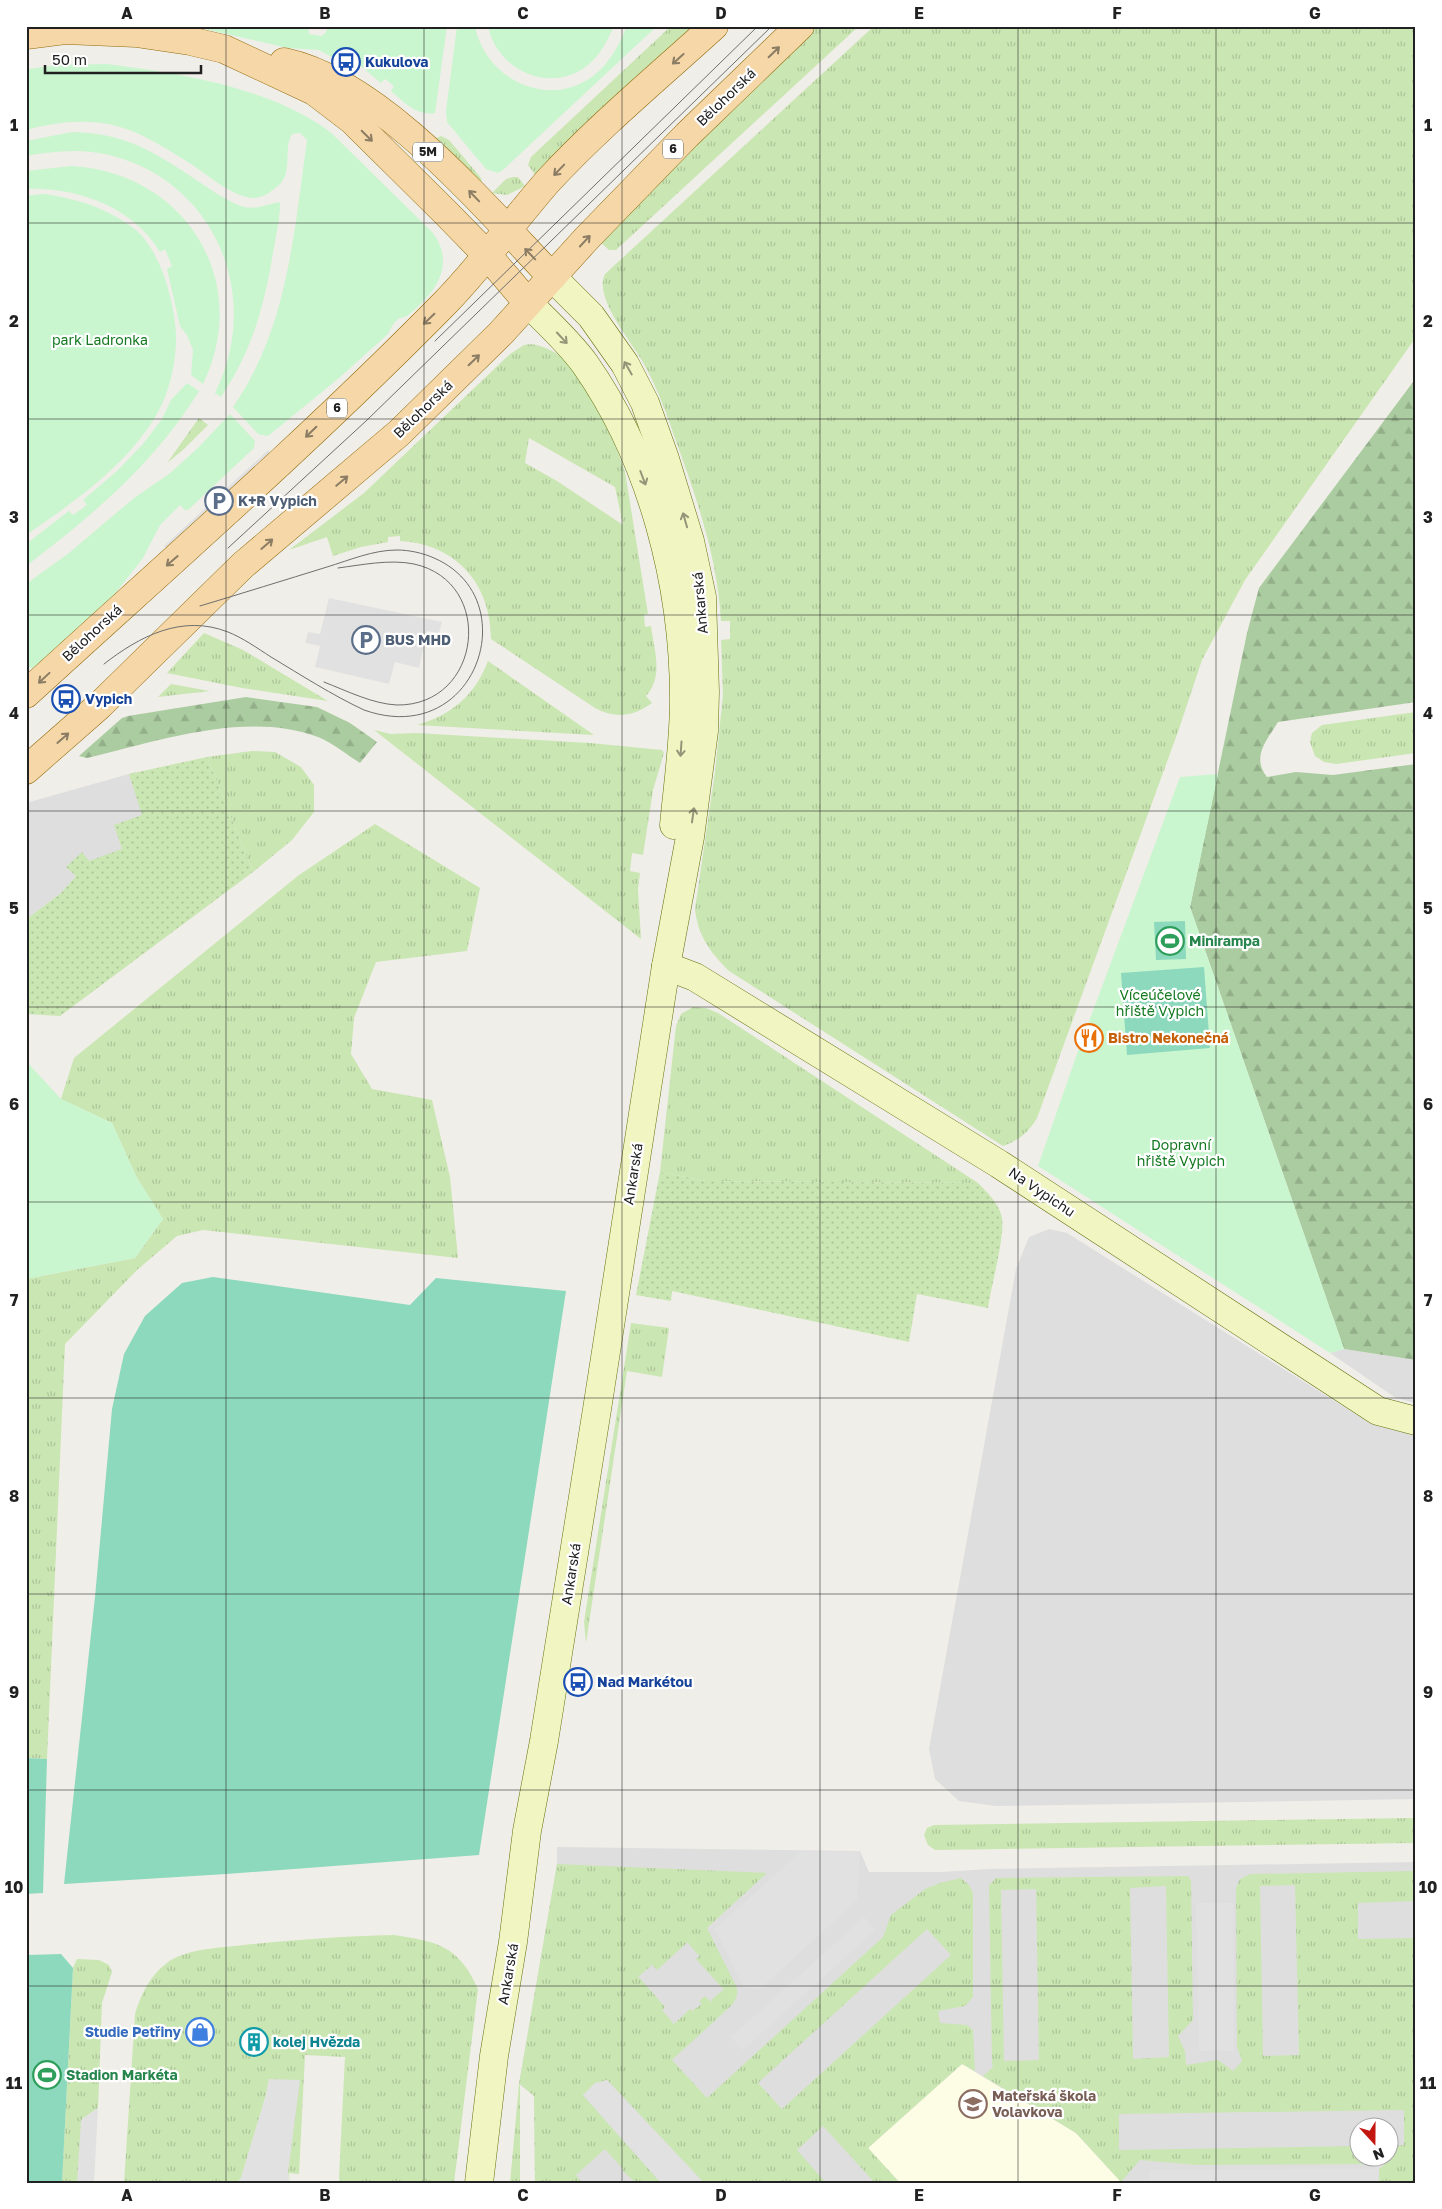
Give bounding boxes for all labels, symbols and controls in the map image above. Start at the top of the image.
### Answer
text: A [121,3,133,23]
text: B [319,3,331,23]
text: C [517,3,529,23]
text: D [715,3,727,23]
text: E [914,3,924,23]
text: F [1112,3,1122,23]
text: G [1309,3,1321,23]
scale bar [45,42,201,74]
one-way arrow [768,45,780,58]
bus stop icon: Kukulova [331,47,361,77]
text: 50 m [52,50,87,68]
place label: Kukulova [365,53,429,70]
one-way arrow [671,53,684,65]
street label: Bělohorská [692,64,759,129]
text: 1 [10,115,18,135]
text: 1 [1424,115,1432,135]
one-way arrow [361,129,373,141]
road number: 6 [663,140,683,158]
road number: 5M [413,142,443,162]
one-way arrow [553,164,565,177]
one-way arrow [468,190,480,202]
one-way arrow [579,234,591,247]
one-way arrow [524,247,536,260]
text: 2 [9,311,19,331]
text: 2 [1423,311,1433,331]
one-way arrow [422,313,435,325]
park label: park Ladronka [52,331,148,348]
one-way arrow [556,332,568,345]
one-way arrow [468,354,480,366]
one-way arrow [622,362,632,376]
street label: Bělohorská [389,376,456,441]
road number: 6 [327,398,347,418]
one-way arrow [305,426,318,438]
one-way arrow [639,470,648,485]
one-way arrow [335,476,348,487]
parking icon: K+R Vypich [204,486,234,516]
place label: K+R Vypich [238,492,317,509]
text: 3 [9,507,19,527]
text: 3 [1423,507,1433,527]
one-way arrow [679,512,689,528]
one-way arrow [261,539,274,550]
one-way arrow [166,556,179,567]
street label: Ankarská [688,571,711,635]
street label: Bělohorská [58,601,125,665]
parking icon: BUS MHD [351,625,381,655]
place label: BUS MHD [385,631,451,648]
one-way arrow [38,672,50,684]
bus stop icon: Vypich [51,684,81,714]
place label: Vypich [85,690,132,707]
text: 4 [9,703,19,723]
text: 4 [1423,703,1433,723]
one-way arrow [56,732,69,744]
one-way arrow [677,740,686,756]
one-way arrow [689,807,699,823]
text: 5 [9,898,19,918]
text: 5 [1423,898,1433,918]
sports icon: Minirampa [1155,926,1185,956]
place label: Minirampa [1189,932,1260,949]
park label: Víceúčelové hřiště Vypich [1116,986,1204,1019]
restaurant icon: Bistro Nekonečná [1074,1023,1104,1053]
place label: Bistro Nekonečná [1108,1029,1229,1046]
text: 6 [9,1094,19,1114]
text: 6 [1423,1094,1433,1114]
park label: Dopravní hřiště Vypich [1137,1136,1225,1169]
street label: Ankarská [619,1142,646,1206]
street label: Na Vypichu [1006,1163,1079,1220]
text: 7 [10,1290,19,1310]
text: 7 [1424,1290,1433,1310]
text: 8 [9,1486,19,1506]
text: 8 [1423,1486,1433,1506]
street label: Ankarská [557,1542,584,1606]
bus stop icon: Nad Markétou [563,1667,593,1697]
place label: Nad Markétou [597,1673,692,1690]
text: 9 [9,1682,19,1702]
text: 9 [1423,1682,1433,1702]
text: 10 [5,1877,23,1897]
text: 10 [1419,1877,1437,1897]
street label: Ankarská [494,1942,521,2006]
shop icon: Studie Petřiny [185,2017,215,2047]
place label: Studie Petřiny [85,2023,182,2040]
building icon: kolej Hvězda [239,2027,269,2057]
place label: kolej Hvězda [273,2033,360,2050]
sports icon: Stadion Markéta [32,2060,62,2090]
place label: Stadion Markéta [66,2066,178,2083]
text: 11 [6,2073,22,2093]
text: 11 [1420,2073,1436,2093]
place label: Mateřská škola Volavkova [992,2087,1096,2120]
school or university icon: Mateřská škola Volavkova [958,2089,988,2119]
north arrow [1350,2116,1400,2166]
text: N [1371,2145,1387,2164]
text: A [121,2185,133,2205]
text: B [319,2185,331,2205]
text: C [517,2185,529,2205]
text: D [715,2185,727,2205]
text: E [914,2185,924,2205]
text: F [1112,2185,1122,2205]
text: G [1309,2185,1321,2205]

